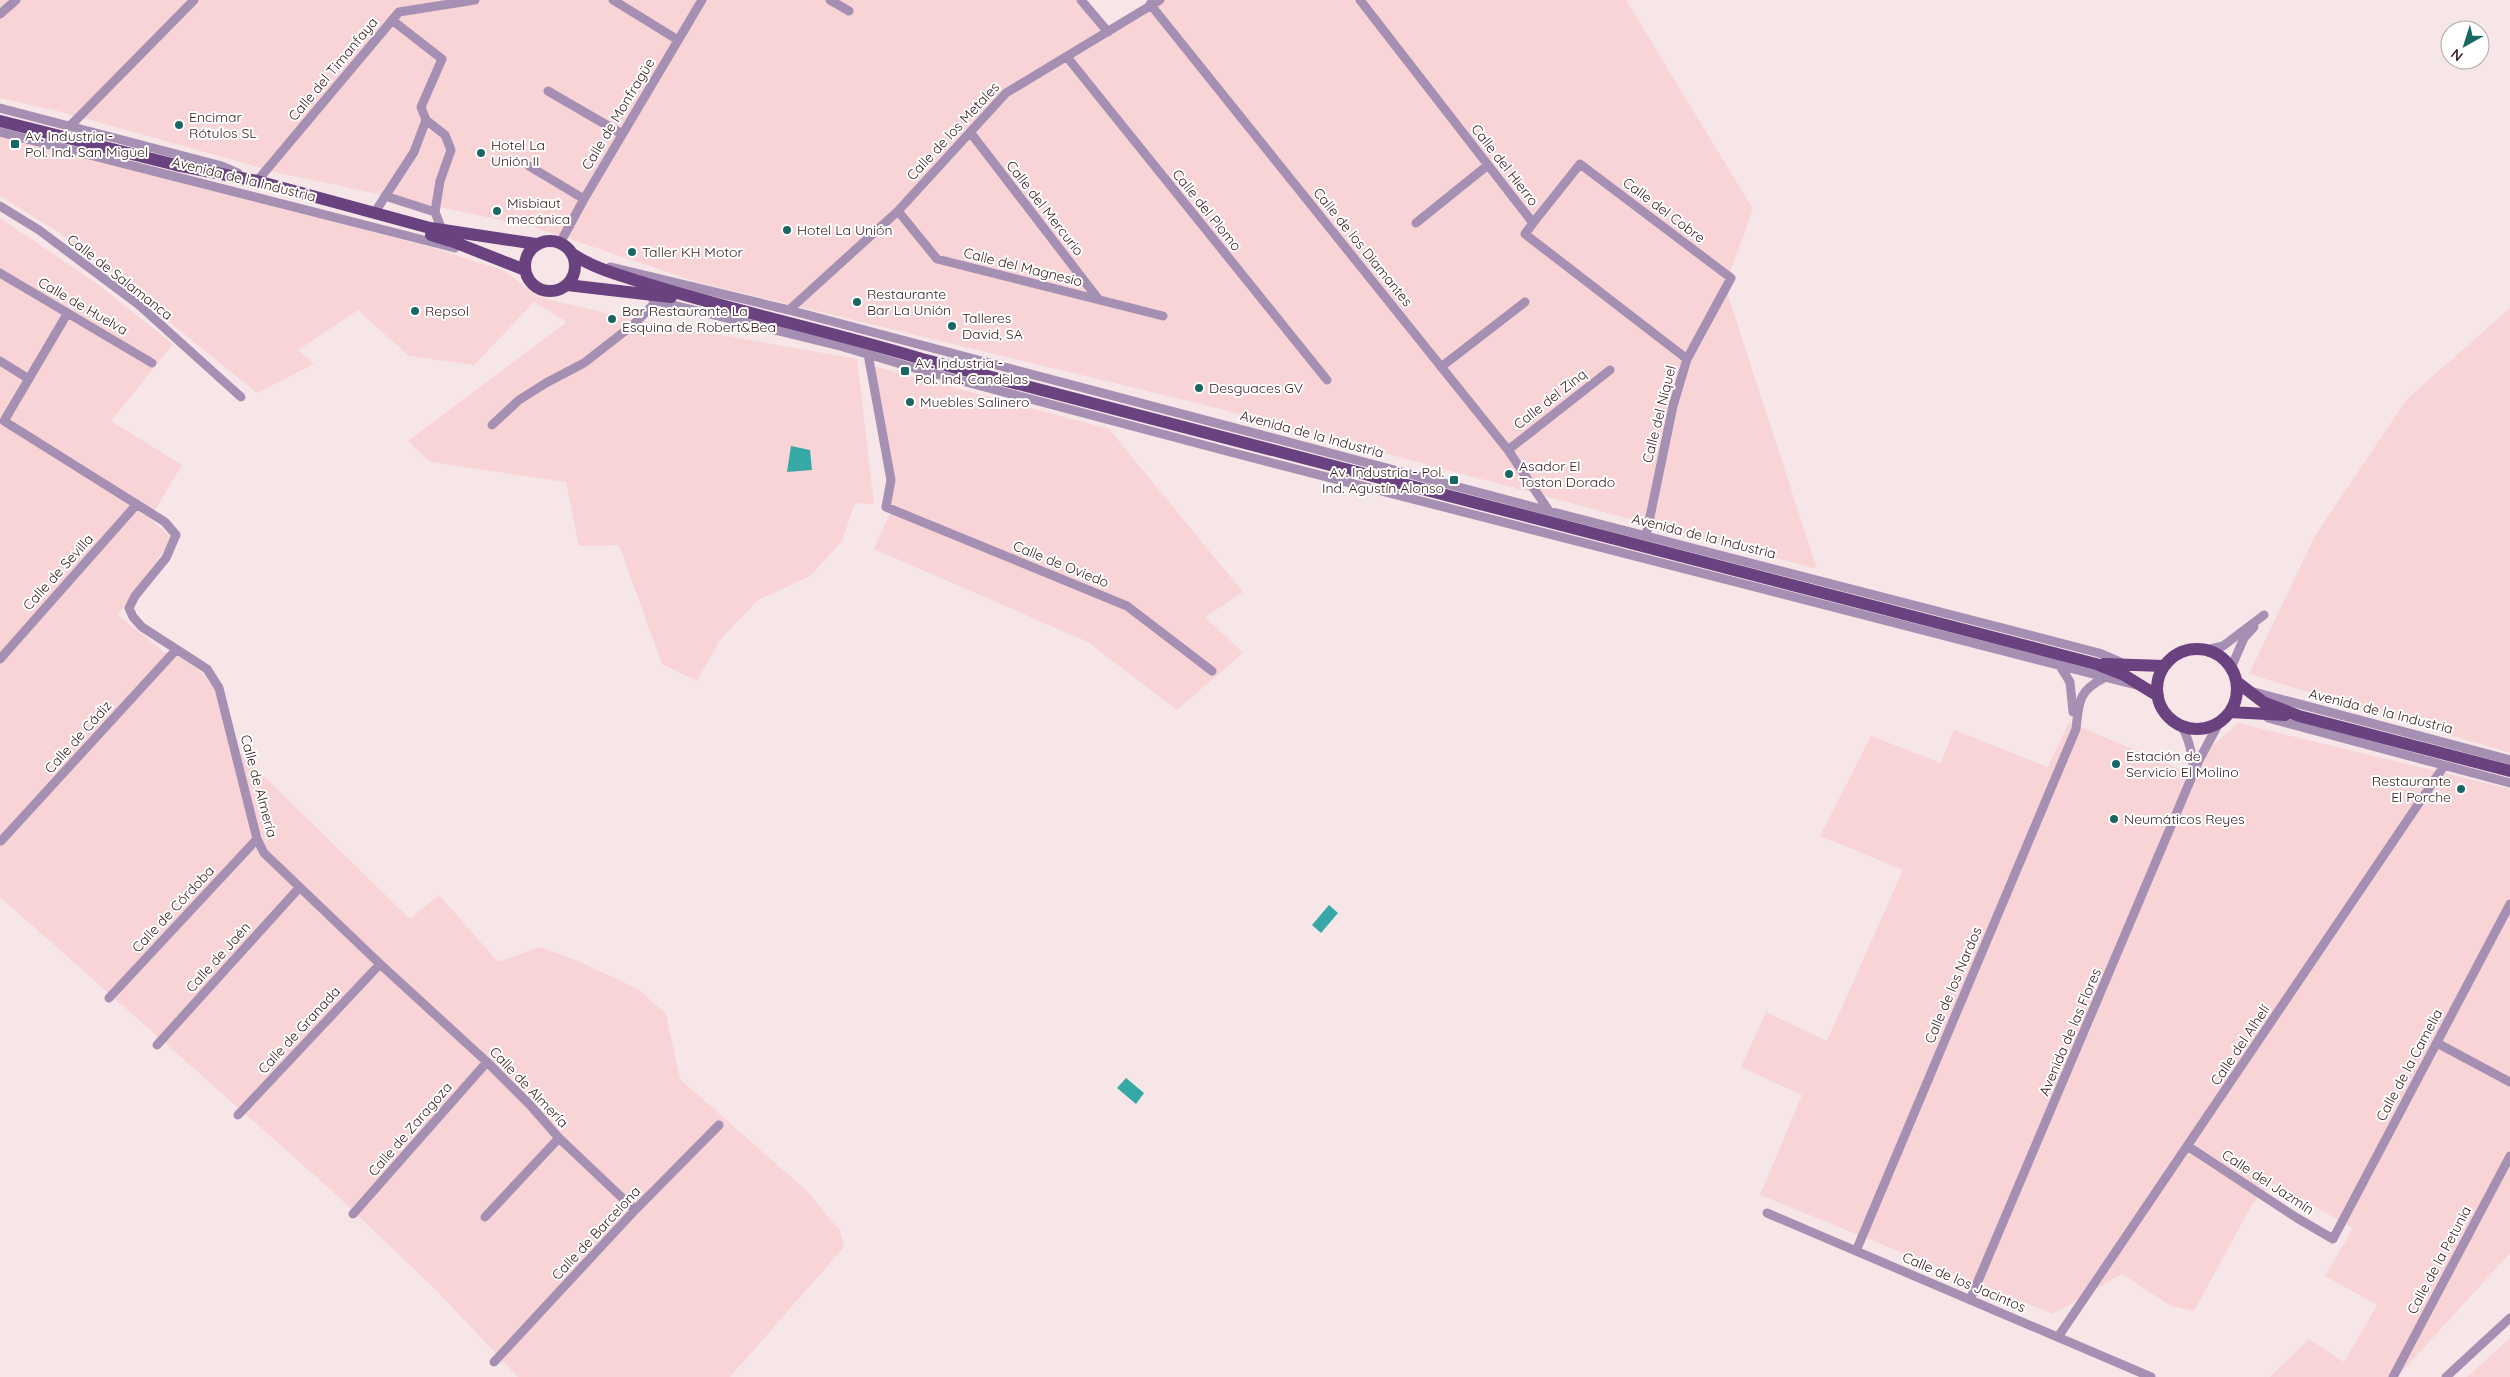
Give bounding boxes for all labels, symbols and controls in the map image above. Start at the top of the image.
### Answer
street label: Calle del Timanfaya [284,13,382,125]
north arrow [2440,20,2490,70]
text: N [2447,45,2466,65]
street label: Calle de Monfragüe [578,55,659,173]
street label: Calle de los Metales [903,78,1003,184]
place label: Encimar Rótulos SL [189,108,257,142]
marker: Encimar Rótulos SL [173,119,185,131]
street label: Calle del Hierro [1467,120,1543,210]
place label: Av. Industria - Pol. Ind. San Miguel [25,127,148,161]
place label: Hotel La Unión II [491,136,545,170]
marker: Av. Industria - Pol. Ind. San Miguel [9,138,21,150]
marker: Hotel La Unión II [475,147,487,159]
street label: Avenida de la Industria [170,152,318,206]
street label: Calle del Mercurio [1002,157,1088,259]
street label: Calle del Plomo [1168,165,1246,255]
street label: Calle del Cobre [1619,173,1709,247]
street label: Calle de los Diamantes [1309,184,1417,310]
place label: Misbiaut mecánica [507,194,570,228]
marker: Misbiaut mecánica [491,205,503,217]
place label: Hotel La Unión [797,221,893,239]
marker: Hotel La Unión [781,224,793,236]
street label: Calle de Salamanca [64,230,176,324]
place label: Taller KH Motor [642,243,743,261]
street label: Calle del Magnesio [962,244,1084,290]
marker: Taller KH Motor [626,246,638,258]
street label: Calle de Huelva [35,273,131,339]
place label: Restaurante Bar La Unión [867,285,951,319]
marker: Restaurante Bar La Unión [851,296,863,308]
place label: Repsol [425,302,469,320]
place label: Bar Restaurante La Esquina de Robert&Bea [622,302,776,336]
marker: Repsol [409,305,421,317]
place label: Talleres David, SA [962,309,1023,343]
marker: Bar Restaurante La Esquina de Robert&Bea [606,313,618,325]
marker: Talleres David, SA [946,320,958,332]
place label: Av. Industria - Pol. Ind. Candelas [915,354,1028,388]
street label: Calle del Níquel [1638,363,1680,465]
marker: Av. Industria - Pol. Ind. Candelas [899,365,911,377]
street label: Calle del Zinq [1510,365,1590,433]
place label: Desguaces GV [1209,379,1303,397]
marker: Desguaces GV [1193,382,1205,394]
place label: Muebles Salinero [920,393,1029,411]
marker: Muebles Salinero [904,396,916,408]
street label: Avenida de la Industria [1238,406,1386,462]
place label: Asador El Toston Dorado [1519,457,1615,491]
place label: Av. Industria - Pol. Ind. Agustín Alonso [1322,463,1444,497]
marker: Asador El Toston Dorado [1503,468,1515,480]
marker: Av. Industria - Pol. Ind. Agustín Alonso [1448,474,1460,486]
street label: Avenida de la Industria [1630,509,1778,563]
street label: Calle de Sevilla [19,530,97,614]
street label: Calle de Oviedo [1010,537,1112,591]
street label: Avenida de la Industria [2307,684,2455,738]
street label: Calle de Cádiz [41,697,116,777]
street label: Calle de Almería [237,733,281,839]
place label: Estación de Servicio El Molino [2126,747,2239,781]
marker: Estación de Servicio El Molino [2110,758,2122,770]
place label: Restaurante El Porche [2372,772,2451,806]
marker: Restaurante El Porche [2455,783,2467,795]
place label: Neumáticos Reyes [2124,810,2245,828]
marker: Neumáticos Reyes [2108,813,2120,825]
street label: Calle de Córdoba [128,862,218,956]
street label: Calle de Jaén [182,918,254,996]
street label: Calle de los Nardos [1920,924,1986,1046]
street label: Avenida de las Flores [2035,965,2105,1099]
street label: Calle de Granada [254,983,344,1077]
street label: Calle del Alhelí [2206,1001,2274,1089]
street label: Calle de la Camelia [2372,1006,2446,1124]
street label: Calle de Almería [486,1043,572,1131]
street label: Calle de Zaragoza [364,1078,456,1180]
street label: Calle del Jazmín [2219,1146,2317,1218]
street label: Calle de Barcelona [548,1182,644,1284]
street label: Calle de la Petunia [2403,1203,2475,1317]
street label: Calle de los Jacintos [1900,1248,2028,1316]

